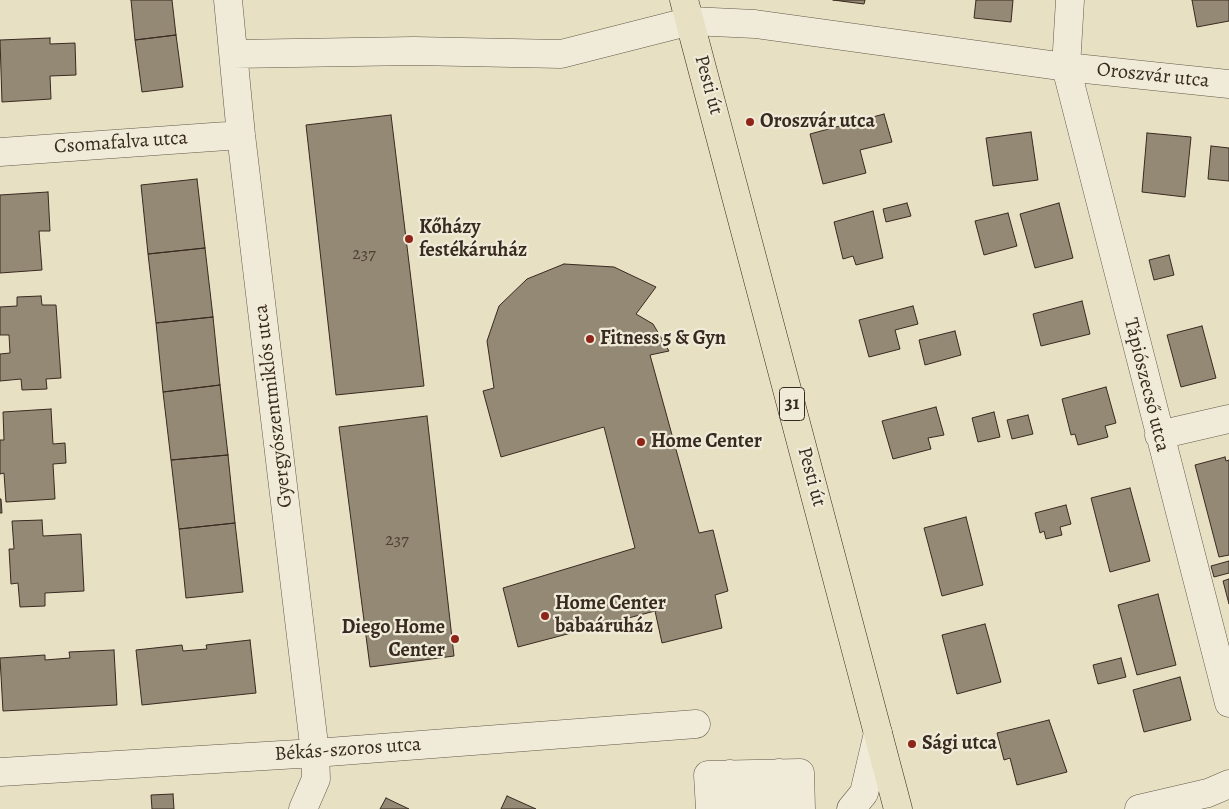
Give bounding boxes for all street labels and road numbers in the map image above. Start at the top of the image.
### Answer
street label: Pesti út [689,53,727,117]
street label: Oroszvár utca [1096,58,1210,94]
street label: Csomafalva utca [53,126,189,160]
street label: Gyergyószentmiklós utca [250,303,298,509]
street label: Tápiószecső utca [1118,316,1174,454]
road number: 31 [780,388,804,420]
street label: Pesti út [792,445,830,509]
street label: Békás-szoros utca [274,733,422,767]

